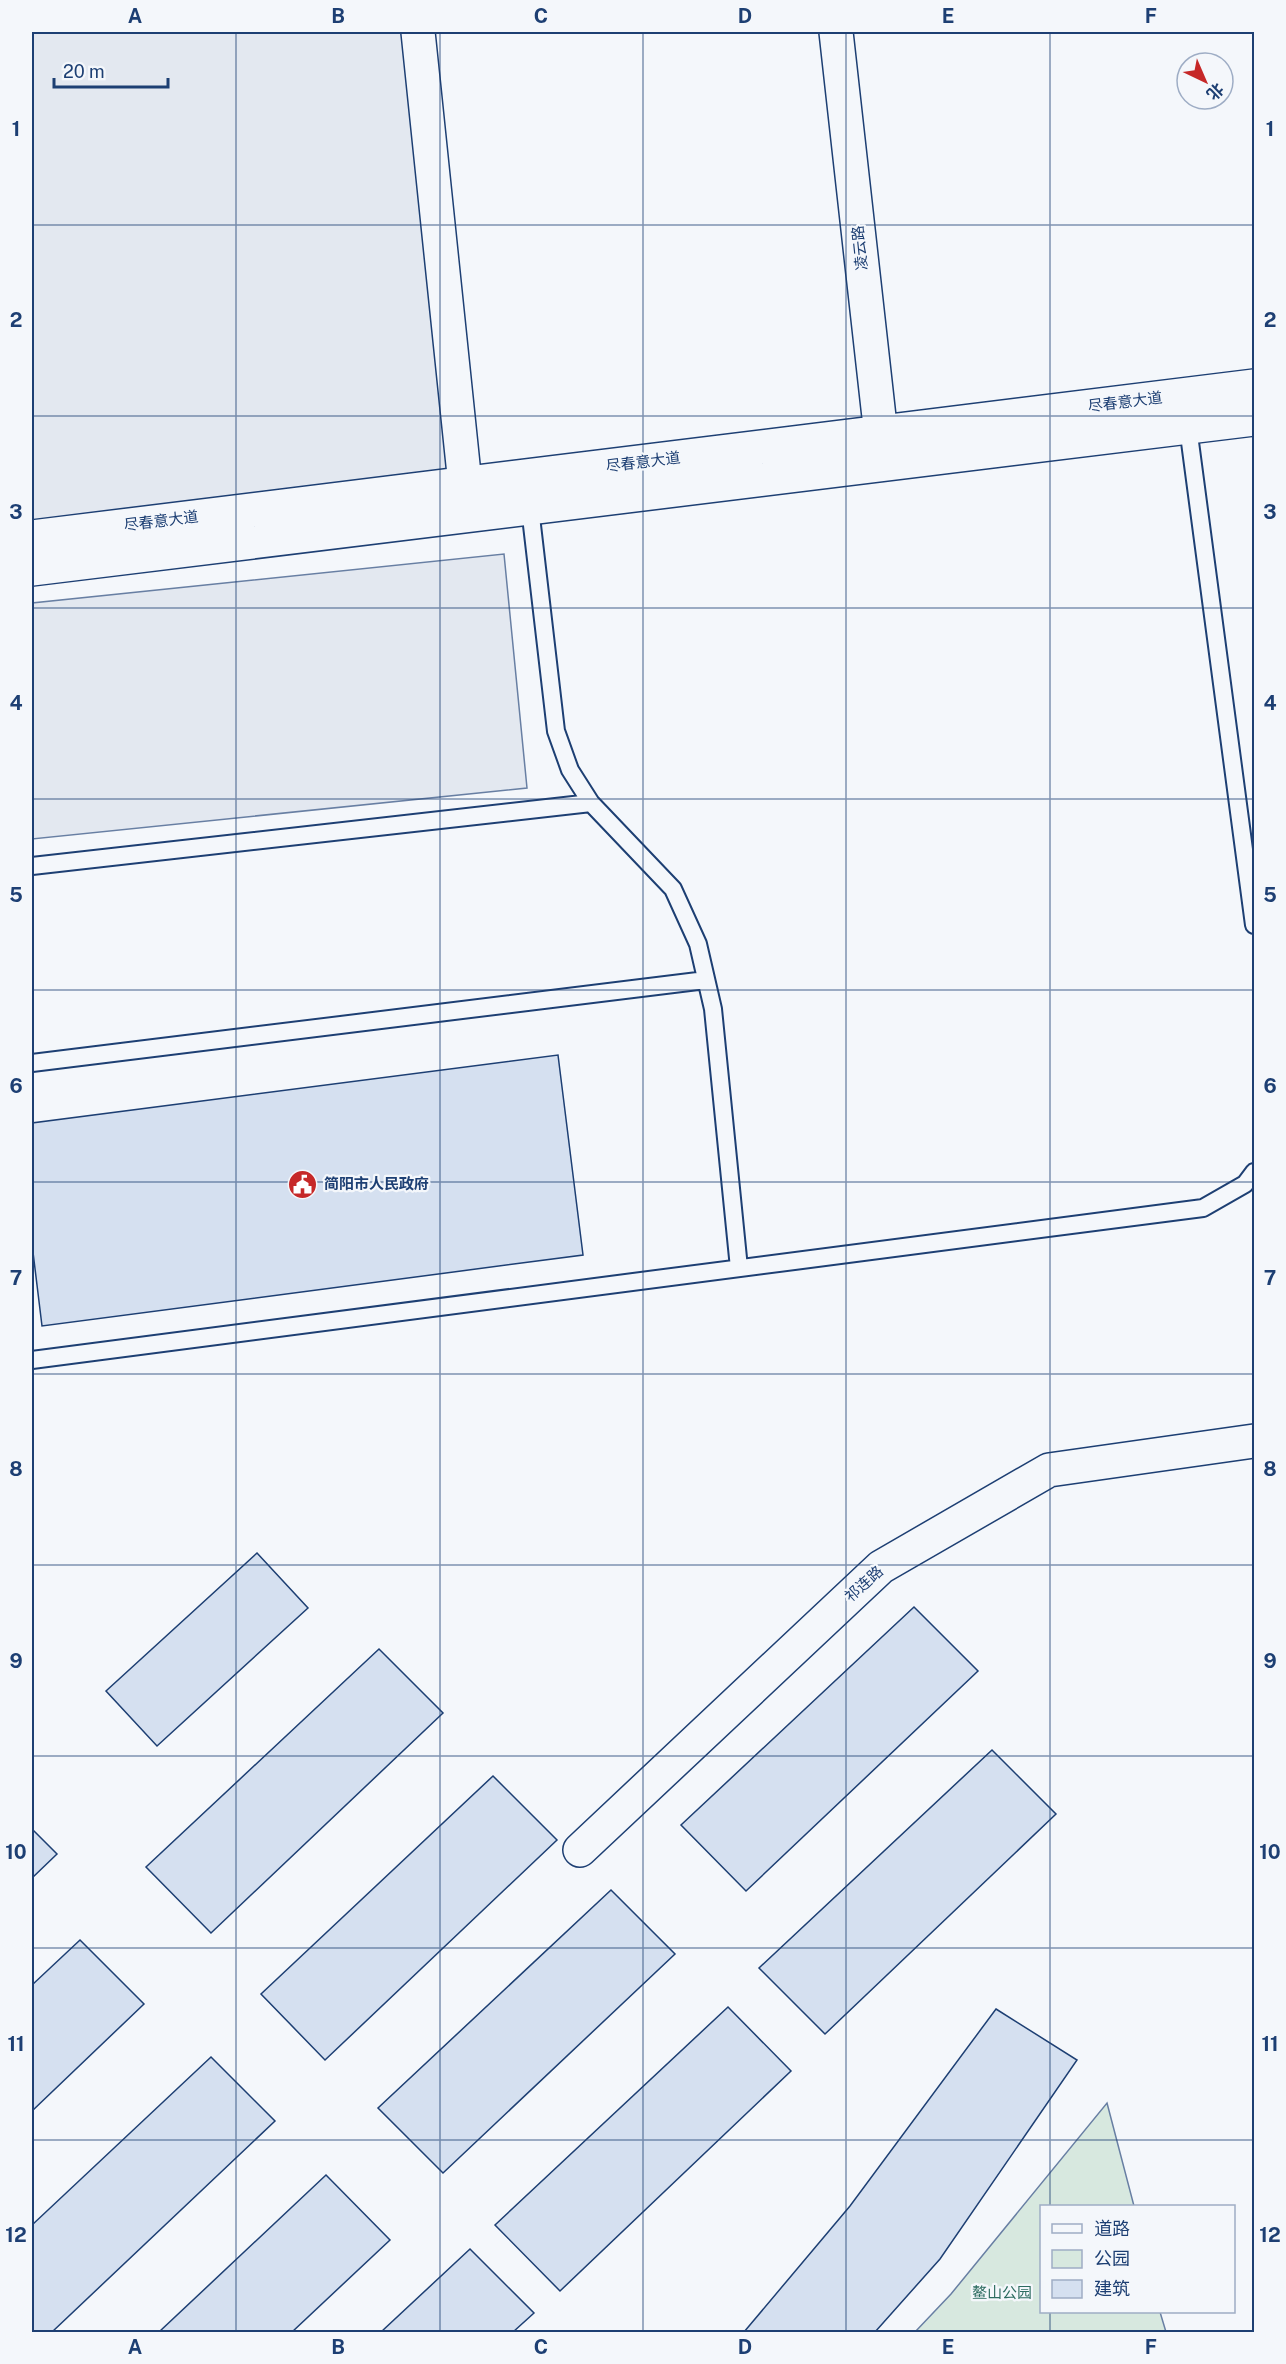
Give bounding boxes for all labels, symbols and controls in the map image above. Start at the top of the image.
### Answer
text: A [128,4,142,28]
text: B [331,4,345,28]
text: C [534,4,548,28]
text: D [738,4,752,28]
text: E [942,4,954,28]
text: F [1145,4,1157,28]
scale bar [54,51,168,89]
north arrow [1175,51,1235,111]
text: 20 m [63,61,105,82]
text: 北 [1203,79,1227,104]
text: 1 [12,117,20,141]
text: 1 [1266,117,1274,141]
street label: 凌云路 [849,225,870,271]
text: 2 [10,308,22,332]
text: 2 [1264,308,1276,332]
street label: 尽春意大道 [1087,388,1163,415]
street label: 尽春意大道 [605,448,681,475]
text: 3 [9,500,23,524]
text: 3 [1263,500,1277,524]
street label: 尽春意大道 [123,507,199,534]
text: 4 [9,691,23,715]
text: 4 [1263,691,1277,715]
text: 5 [9,883,23,907]
text: 5 [1263,883,1277,907]
text: 6 [9,1074,23,1098]
text: 6 [1263,1074,1277,1098]
public building icon: 简阳市人民政府 [287,1168,319,1200]
place label: 简阳市人民政府 [324,1175,429,1192]
text: 7 [10,1266,22,1290]
text: 7 [1264,1266,1276,1290]
text: 8 [9,1457,23,1481]
text: 8 [1263,1457,1277,1481]
street label: 祁连路 [841,1562,886,1605]
text: 9 [9,1649,23,1673]
text: 9 [1263,1649,1277,1673]
text: 10 [5,1840,27,1864]
text: 10 [1259,1840,1281,1864]
text: 11 [7,2032,25,2056]
text: 11 [1261,2032,1279,2056]
legend [1040,2205,1235,2313]
text: 道路 [1094,2218,1130,2239]
text: 12 [5,2223,27,2247]
text: 12 [1259,2223,1281,2247]
text: 公园 [1094,2248,1130,2269]
text: 建筑 [1094,2278,1130,2299]
park label: 鳌山公园 [972,2284,1032,2301]
text: A [128,2335,142,2359]
text: B [331,2335,345,2359]
text: C [534,2335,548,2359]
text: D [738,2335,752,2359]
text: E [942,2335,954,2359]
text: F [1145,2335,1157,2359]

